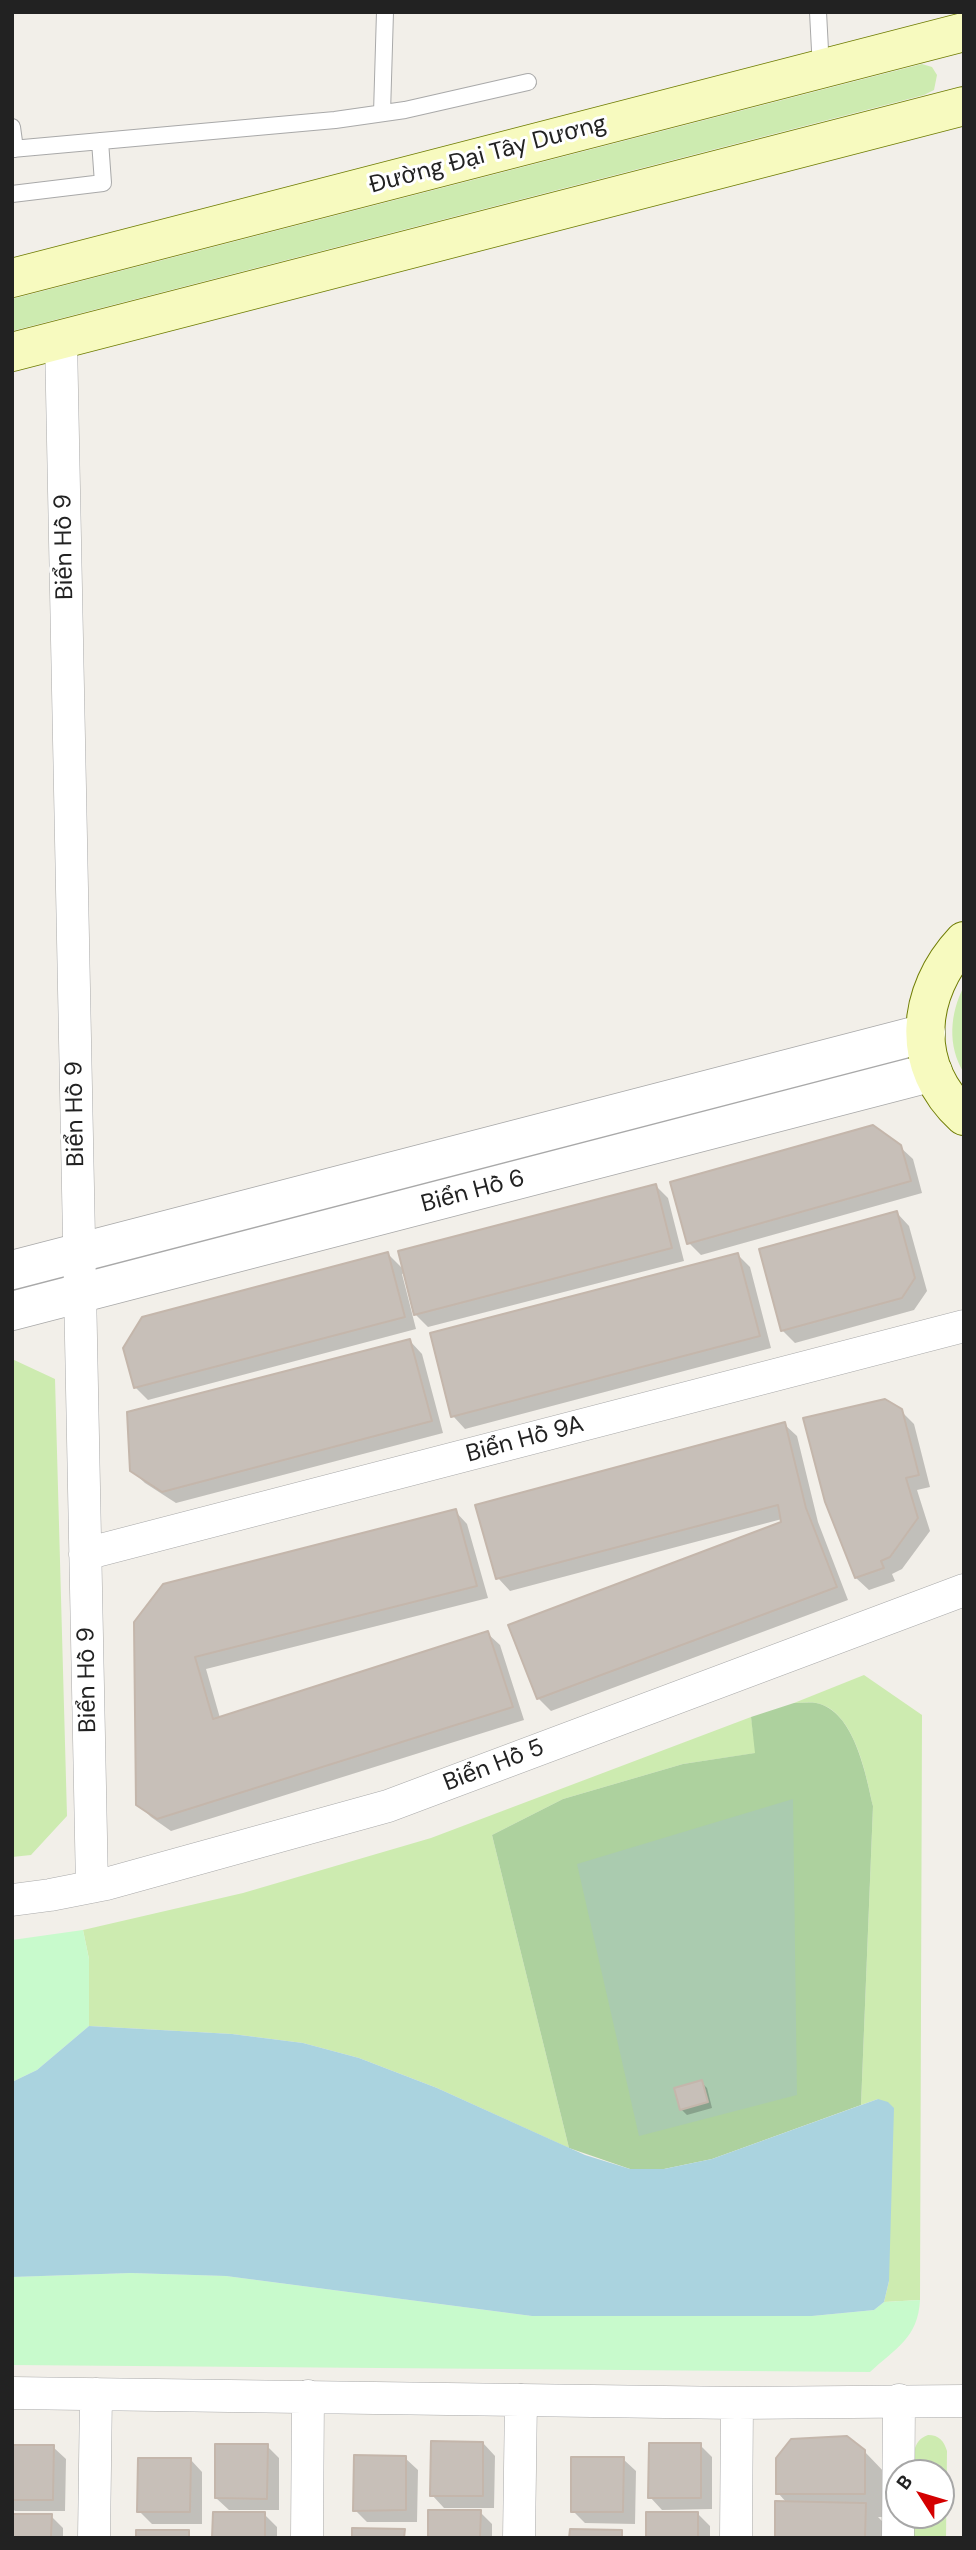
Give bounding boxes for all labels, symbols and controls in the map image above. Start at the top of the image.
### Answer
street label: Đường Đại Tây Dương [366,109,610,201]
street label: Biển Hồ 9 [50,494,80,600]
street label: Biển Hồ 9 [61,1061,91,1167]
street label: Biển Hồ 6 [418,1164,528,1220]
street label: Biển Hồ 9A [463,1410,587,1470]
street label: Biển Hồ 9 [73,1627,103,1733]
street label: Biển Hồ 5 [440,1734,548,1798]
north arrow [885,2459,955,2529]
text: B [891,2470,918,2495]

